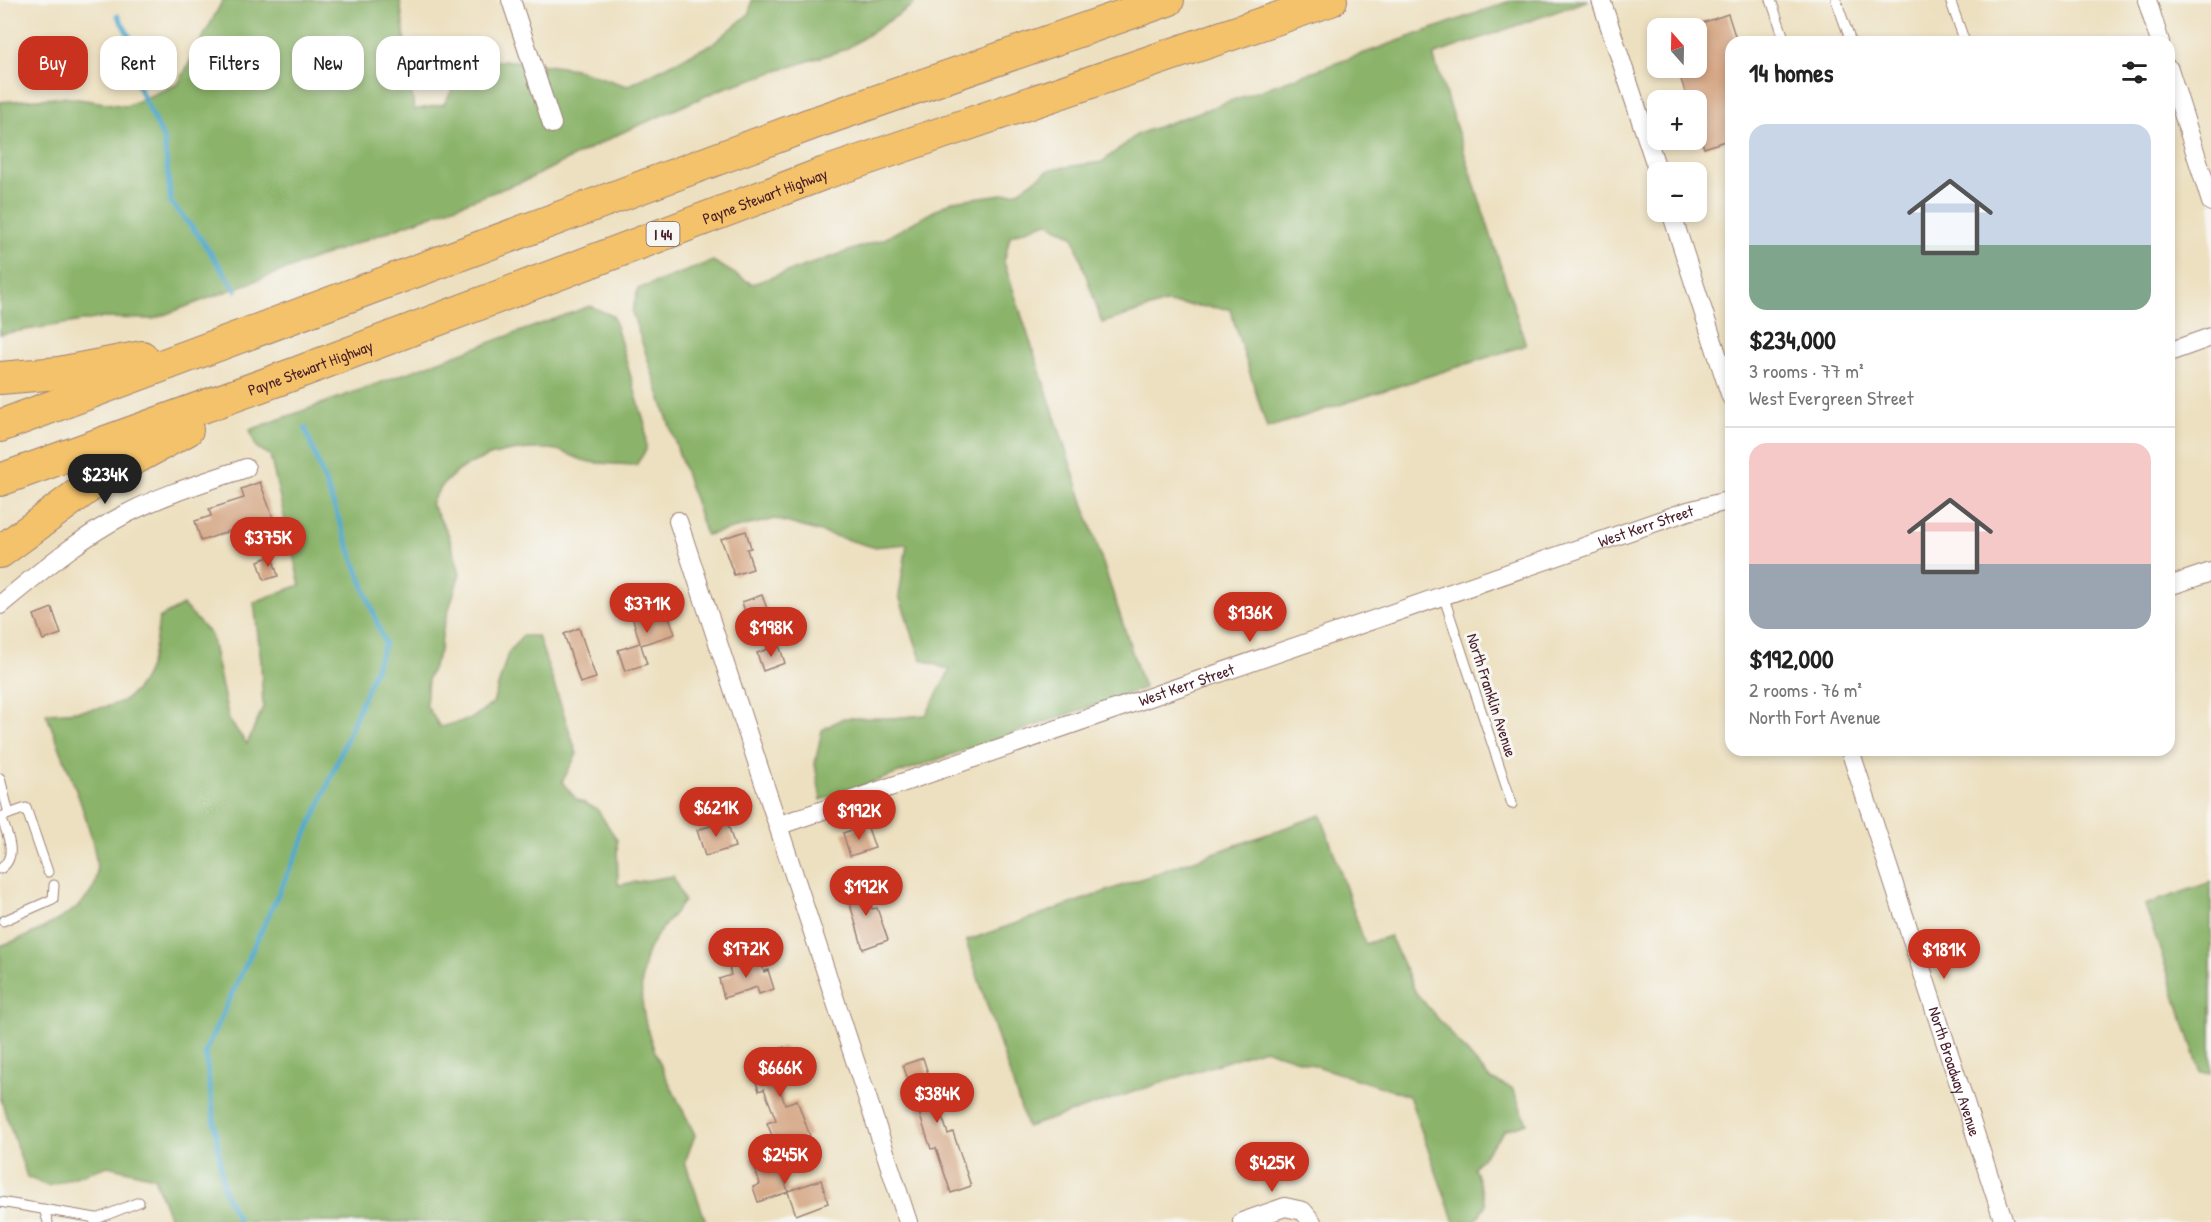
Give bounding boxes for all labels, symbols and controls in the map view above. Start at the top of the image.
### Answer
north arrow [1647,18,1707,78]
map controls [1647,18,1707,222]
chip: Buy [18,36,88,90]
chip: Rent [100,36,177,90]
chip: Filters [189,36,280,90]
chip: New [292,36,364,90]
chip: Apartment [376,36,500,90]
text: 14 homes [1749,55,1834,90]
icon: filters [2118,56,2151,89]
button: + [1647,90,1707,150]
street label: Payne Stewart Highway [699,162,831,229]
button: − [1647,162,1707,222]
icon: home [1896,163,2004,271]
road number: I 44 [646,222,680,246]
text: $234,000 [1749,322,1836,357]
street label: Payne Stewart Highway [245,334,376,401]
text: 3 rooms · 77 m² [1749,357,1863,384]
text: West Evergreen Street [1749,384,1914,411]
pin: $234K [63,454,147,505]
text: $234K [82,460,128,487]
icon: home [1896,482,2004,590]
street label: West Kerr Street [1595,499,1696,552]
pin: $375K [226,517,310,568]
text: $375K [244,523,292,550]
pin: $371K [605,583,689,634]
text: $371K [624,589,670,616]
pin: $136K [1208,592,1292,643]
text: $136K [1228,598,1272,625]
pin: $198K [729,607,813,658]
text: $198K [749,613,793,640]
street label: North Franklin Avenue [1462,630,1523,760]
text: $192,000 [1749,641,1834,676]
street label: West Kerr Street [1136,658,1238,711]
text: 2 rooms · 76 m² [1749,676,1862,703]
text: North Fort Avenue [1749,703,1881,730]
pin: $621K [674,787,758,838]
pin: $192K [817,790,901,841]
text: $621K [693,793,739,820]
text: $192K [837,796,881,823]
pin: $192K [824,866,908,917]
text: $192K [844,872,888,899]
pin: $172K [704,928,788,979]
pin: $181K [1902,929,1986,980]
text: $172K [722,934,770,961]
text: $181K [1922,935,1966,962]
street label: North Broadway Avenue [1923,1004,1986,1140]
pin: $666K [738,1047,822,1098]
text: $666K [758,1053,802,1080]
pin: $384K [895,1073,979,1124]
text: $384K [914,1079,960,1106]
pin: $245K [743,1134,827,1185]
text: $245K [762,1140,808,1167]
pin: $425K [1230,1142,1314,1193]
text: $425K [1249,1148,1295,1175]

